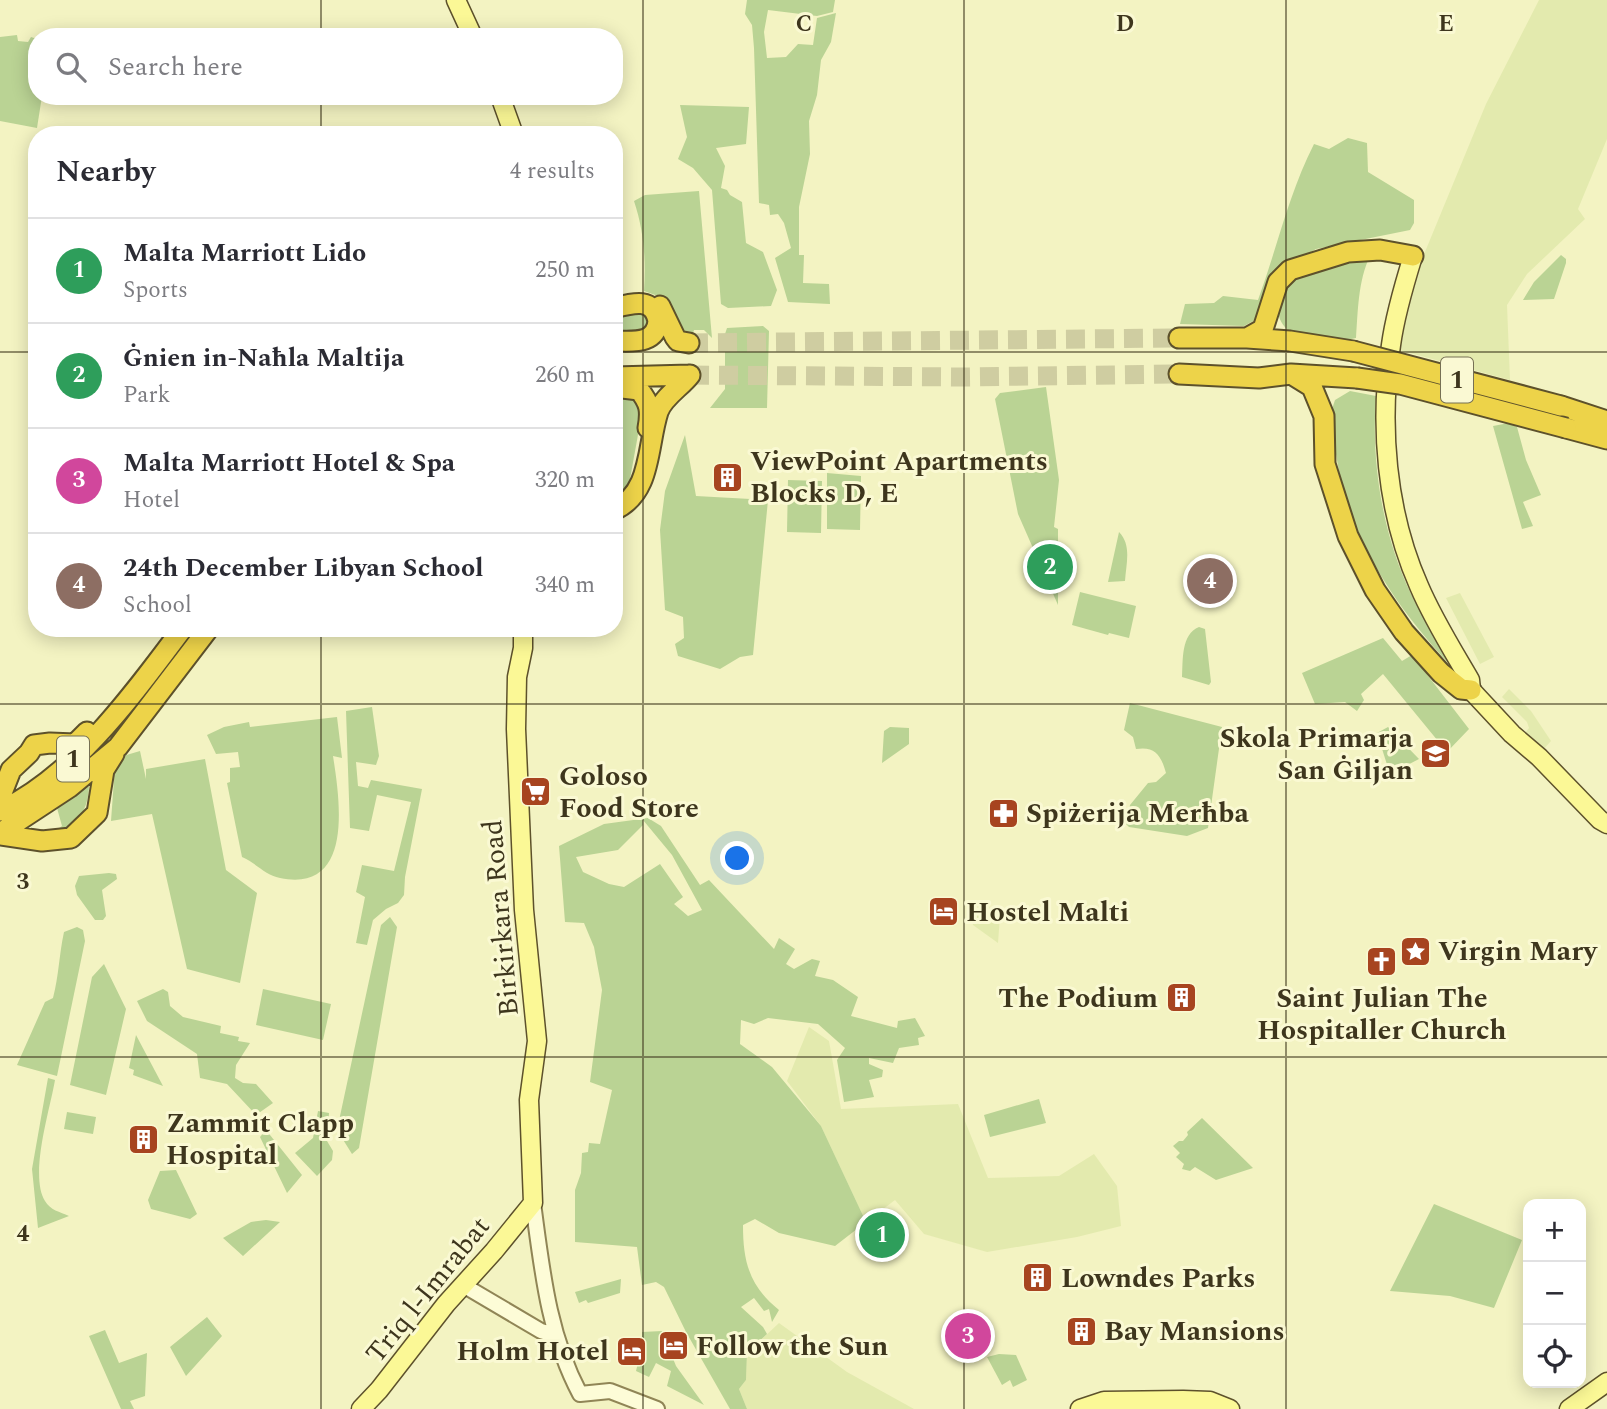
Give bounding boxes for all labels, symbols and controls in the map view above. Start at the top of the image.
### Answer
text: C [796,7,812,42]
text: D [1116,7,1134,42]
text: E [1438,7,1454,42]
search box [28,28,623,105]
text: Search here [108,47,243,87]
icon: search [52,48,90,86]
text: Nearby [56,149,155,195]
text: 4 results [510,154,595,189]
text: Malta Marriott Lido [123,233,366,273]
text: 1 [73,253,85,288]
text: 250 m [535,253,595,288]
text: Sports [123,273,188,308]
text: Ġnien in-Naħla Maltija [123,338,404,378]
text: 2 [73,358,85,393]
text: 260 m [535,358,595,393]
road number: 1 [1441,358,1473,402]
text: Park [123,378,170,413]
place label: ViewPoint Apartments Blocks D, E [750,440,1048,515]
text: Malta Marriott Hotel & Spa [123,443,455,483]
building icon: ViewPoint Apartments Blocks D, E [710,460,744,494]
text: 3 [73,463,85,498]
text: 320 m [535,463,595,498]
text: Hotel [123,483,180,518]
pin: 2 [1027,541,1073,593]
text: 24th December Libyan School [123,548,484,588]
pin: 4 [1187,555,1233,607]
text: 4 [73,568,85,603]
text: 340 m [535,568,595,603]
text: School [123,588,192,623]
place label: Skola Primarja San Ġiljan [1219,717,1414,792]
road number: 1 [57,736,89,782]
school or university icon: Skola Primarja San Ġiljan [1419,737,1453,771]
place label: Goloso Food Store [559,755,699,830]
supermarket icon: Goloso Food Store [519,775,553,809]
place label: Spiżerija Merħba [1026,792,1249,835]
pharmacy icon: Spiżerija Merħba [986,796,1020,830]
street label: Birkirkara Road [471,818,531,1018]
your location [720,841,754,875]
text: 3 [17,865,30,900]
place label: Hostel Malti [966,891,1129,934]
hotel icon: Hostel Malti [926,895,960,929]
place label: Virgin Mary [1438,930,1598,973]
place icon: Virgin Mary [1398,934,1432,968]
church icon: Saint Julian The Hospitaller Church [1365,944,1399,978]
place label: The Podium [998,977,1158,1020]
place label: Saint Julian The Hospitaller Church [1257,977,1507,1052]
building icon: The Podium [1164,981,1198,1015]
place label: Zammit Clapp Hospital [166,1102,354,1177]
building icon: Zammit Clapp Hospital [126,1122,160,1156]
map controls [1523,1199,1586,1388]
button: + [1523,1199,1586,1262]
street label: Triq l-Imrabat [355,1207,501,1373]
pin: 1 [859,1209,905,1261]
text: 4 [17,1217,30,1252]
place label: Lowndes Parks [1061,1257,1255,1300]
building icon: Lowndes Parks [1021,1261,1055,1295]
button: − [1523,1262,1586,1325]
pin: 3 [945,1310,991,1362]
place label: Bay Mansions [1104,1310,1285,1353]
building icon: Bay Mansions [1064,1314,1098,1348]
place label: Follow the Sun [696,1325,888,1368]
button: locate [1523,1325,1586,1388]
hotel icon: Follow the Sun [656,1329,690,1363]
place label: Holm Hotel [457,1330,609,1373]
hotel icon: Holm Hotel [615,1334,649,1368]

